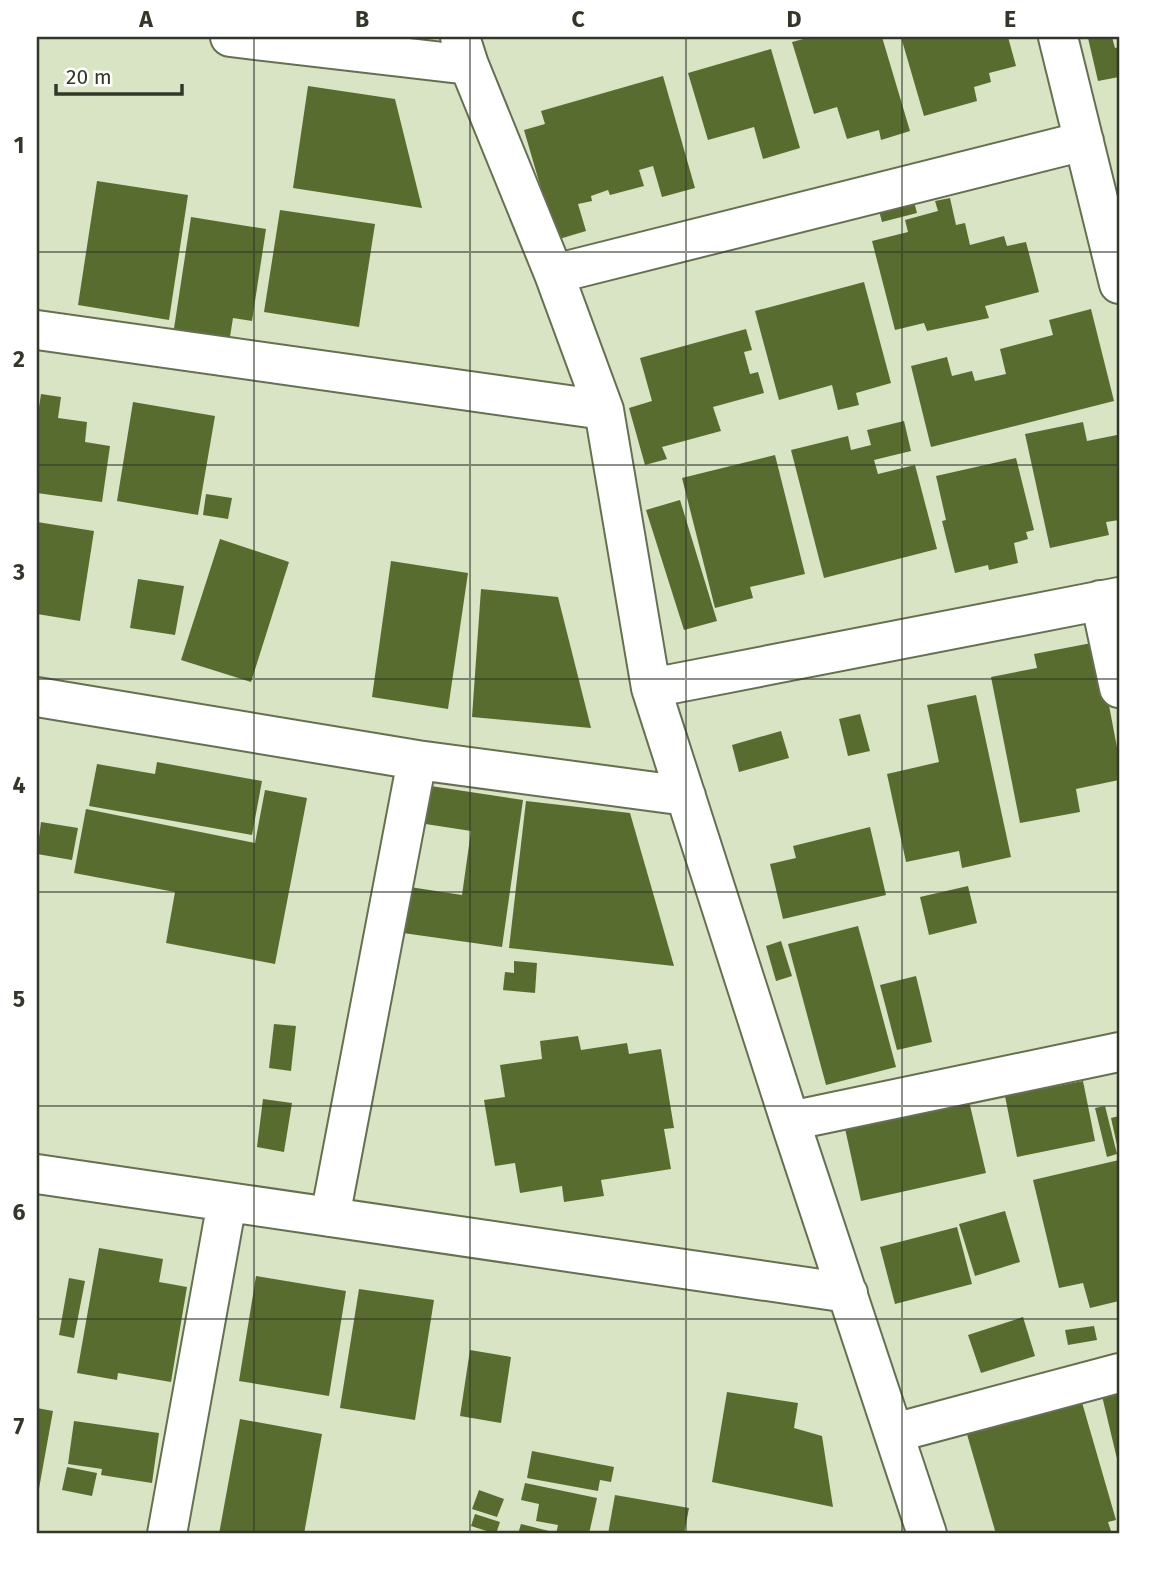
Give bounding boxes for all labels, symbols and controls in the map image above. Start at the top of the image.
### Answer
text: A [138,5,153,33]
text: B [355,5,369,33]
text: C [571,5,585,33]
text: D [787,5,802,33]
text: E [1004,5,1016,33]
scale bar [56,52,182,96]
text: 20 m [66,64,112,90]
text: 1 [14,131,24,159]
text: 2 [13,345,25,373]
text: 3 [12,558,25,586]
text: 4 [13,771,26,799]
text: 5 [13,985,25,1013]
text: 6 [13,1198,26,1226]
text: 7 [14,1412,25,1440]

